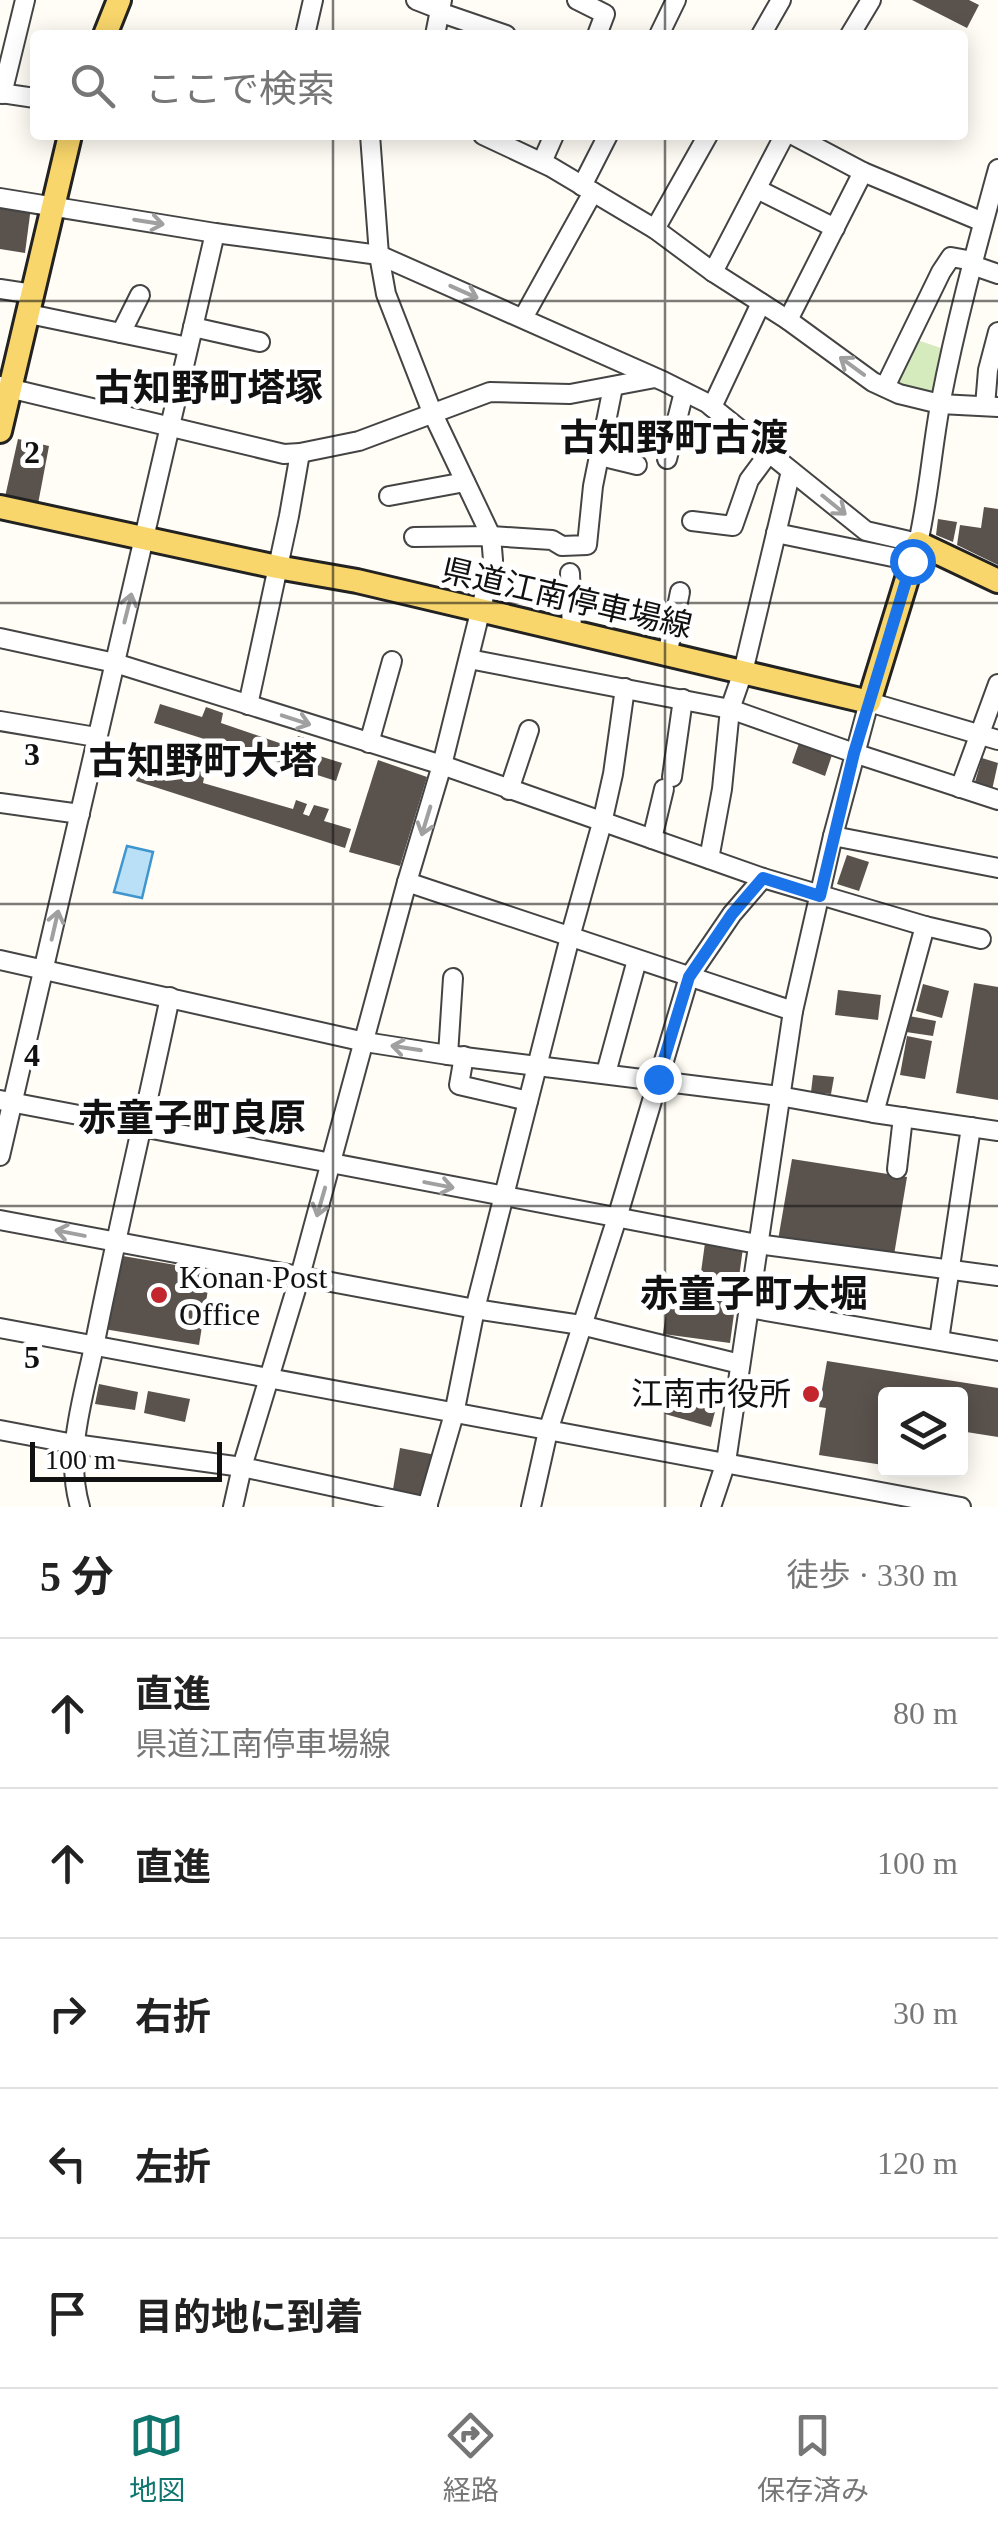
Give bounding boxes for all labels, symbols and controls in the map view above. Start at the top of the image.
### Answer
search box [30,30,968,140]
icon: search [65,58,120,113]
text: ここで検索 [145,68,335,110]
one-way arrow [132,213,165,232]
one-way arrow [448,284,479,302]
one-way arrow [839,356,866,377]
district label: 古知野町塔塚 [95,367,323,409]
district label: 古知野町古渡 [560,417,788,459]
text: 2 [24,434,40,470]
one-way arrow [820,494,846,516]
route start [890,539,936,585]
street label: 県道江南停車場線 [438,552,696,644]
one-way arrow [120,593,138,625]
one-way arrow [280,712,311,730]
text: 3 [24,736,40,772]
district label: 古知野町大塔 [89,740,317,782]
one-way arrow [416,805,434,836]
one-way arrow [47,909,65,941]
text: 4 [24,1037,40,1073]
one-way arrow [390,1038,423,1057]
route end [636,1057,682,1103]
district label: 赤童子町良原 [78,1097,306,1139]
one-way arrow [423,1176,455,1195]
one-way arrow [310,1186,329,1217]
one-way arrow [54,1223,87,1242]
place label: Konan Post Office [179,1259,328,1332]
district label: 赤童子町大堀 [640,1273,868,1315]
marker: Konan Post Office [148,1284,170,1306]
text: 5 [24,1339,40,1375]
place label: 江南市役所 [631,1376,791,1412]
marker: 江南市役所 [800,1383,822,1405]
map controls [878,1387,968,1477]
button: layers [878,1387,968,1477]
scale bar [30,1437,222,1482]
text: 100 m [45,1444,116,1475]
text: 5 分 [40,1554,114,1600]
text: 徒歩 · 330 m [786,1557,958,1593]
text: 直進 [135,1673,211,1715]
icon: ahead [40,1686,95,1741]
text: 80 m [893,1695,958,1731]
text: 県道江南停車場線 [135,1726,391,1762]
icon: ahead [40,1836,95,1891]
text: 100 m [877,1845,958,1881]
text: 直進 [135,1846,211,1888]
icon: right [40,1986,95,2041]
text: 30 m [893,1995,958,2031]
text: 右折 [135,1996,211,2038]
icon: left [40,2136,95,2191]
text: 120 m [877,2145,958,2181]
text: 左折 [135,2146,211,2188]
icon: arrive [40,2286,95,2341]
text: 目的地に到着 [135,2296,363,2338]
tab: 地図 [129,2408,185,2508]
tab: 経路 [443,2408,499,2508]
tab: 保存済み [757,2408,869,2508]

